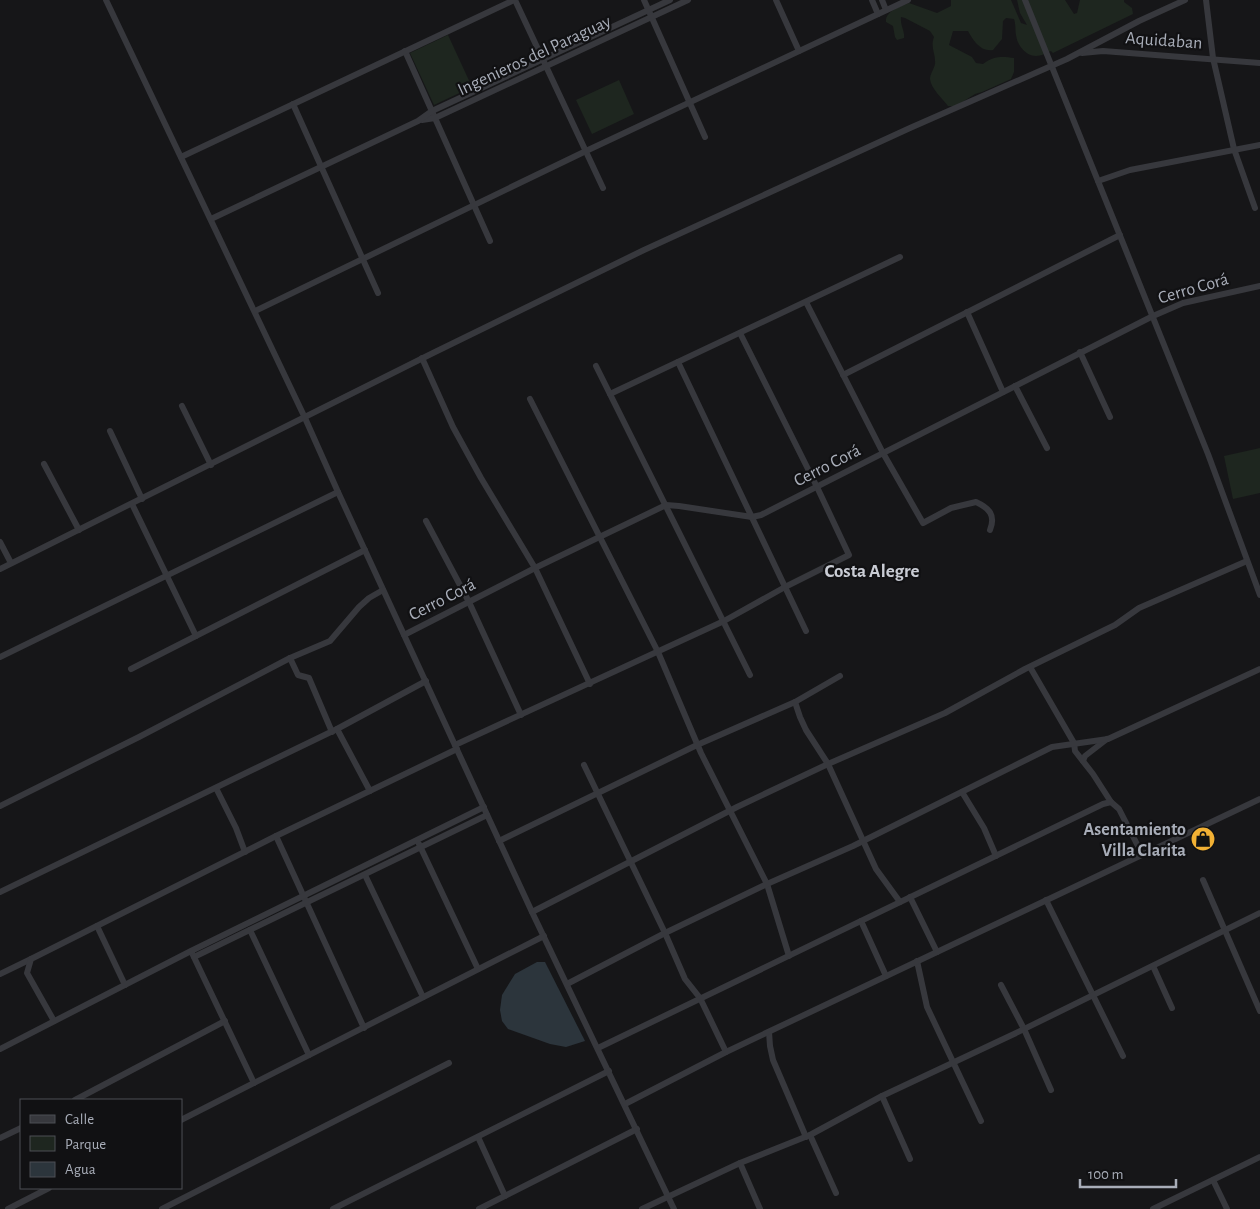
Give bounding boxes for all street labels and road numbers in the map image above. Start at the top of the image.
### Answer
street label: Ingenieros del Paraguay [455,12,614,99]
street label: Aquidaban [1125,29,1203,53]
street label: Cerro Corá [1156,270,1231,308]
street label: Cerro Corá [791,441,864,490]
street label: Cerro Corá [406,575,479,624]

